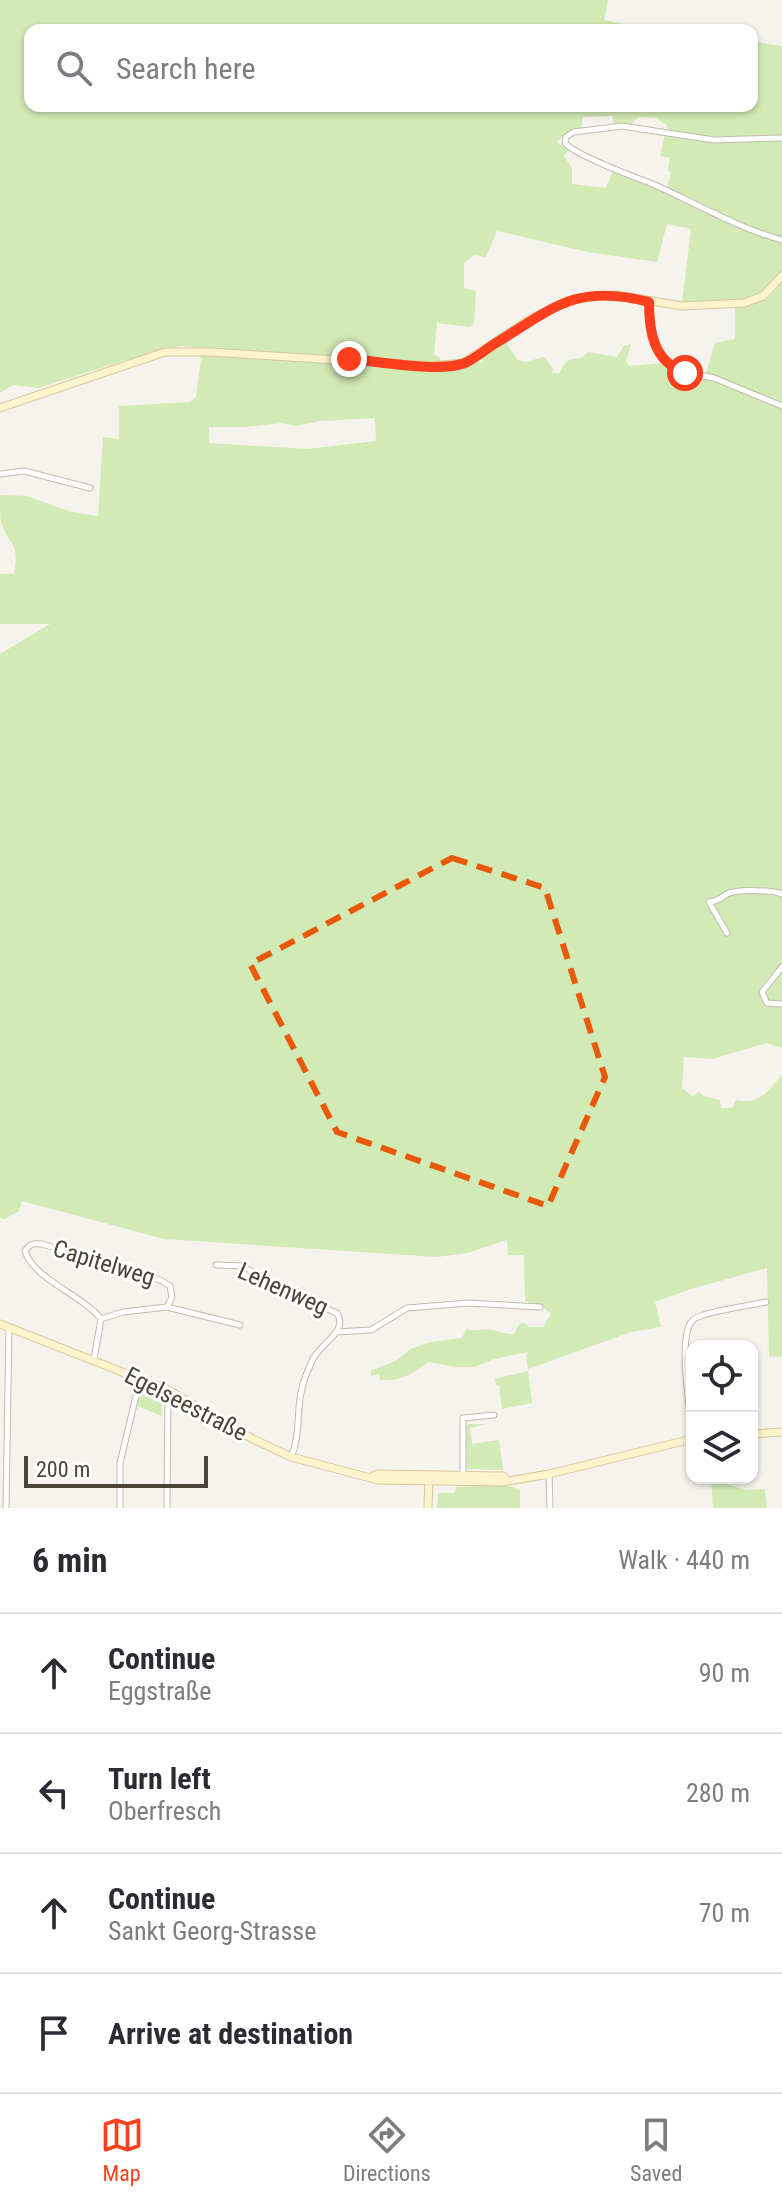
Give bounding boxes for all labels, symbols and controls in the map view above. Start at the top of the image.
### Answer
search box [24,24,758,112]
icon: search [52,46,96,90]
text: Search here [116,51,256,86]
route end [331,341,367,377]
route start [667,355,703,391]
street label: Capitelweg [50,1234,158,1292]
street label: Lehenweg [234,1257,332,1321]
map controls [686,1340,758,1484]
button: locate [686,1340,758,1412]
street label: Egelseestraße [120,1361,252,1447]
button: layers [686,1412,758,1484]
scale bar [24,1452,208,1488]
text: 200 m [36,1457,90,1482]
text: 6 min [32,1540,108,1580]
text: Walk · 440 m [618,1545,750,1575]
text: Continue [108,1641,215,1676]
icon: ahead [32,1651,76,1695]
text: 90 m [699,1658,750,1688]
text: Eggstraße [108,1676,212,1706]
text: Turn left [108,1761,211,1796]
icon: left [32,1771,76,1815]
text: 280 m [686,1778,750,1808]
text: Oberfresch [108,1796,221,1826]
text: Continue [108,1881,215,1916]
icon: ahead [32,1891,76,1935]
text: 70 m [699,1898,750,1928]
text: Sankt Georg-Strasse [108,1916,316,1946]
icon: arrive [32,2011,76,2055]
text: Arrive at destination [108,2016,353,2051]
tab: Map [100,2113,144,2186]
tab: Directions [343,2113,431,2186]
tab: Saved [630,2113,682,2186]

